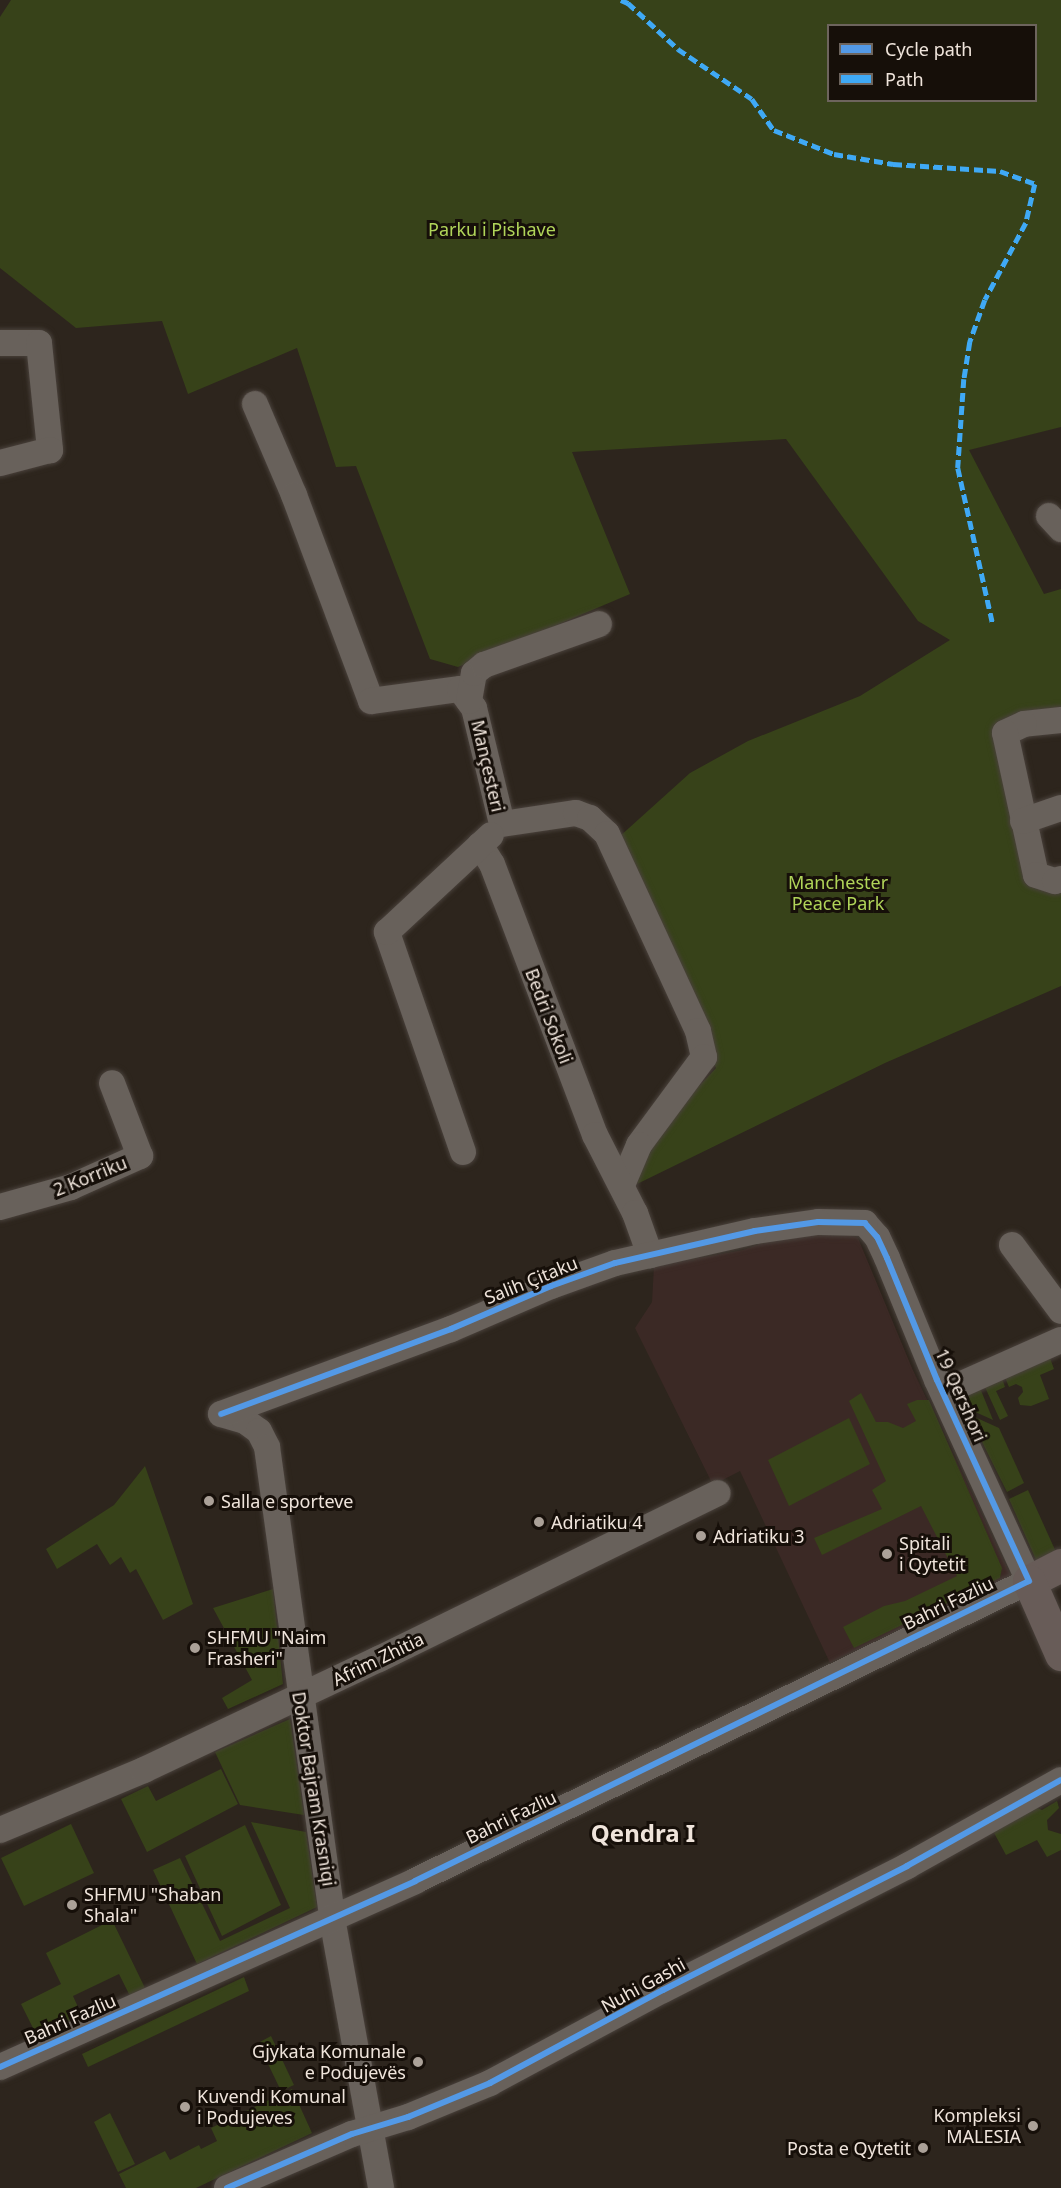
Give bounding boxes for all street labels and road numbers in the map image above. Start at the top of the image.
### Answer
street label: Mançesteri [467,718,509,814]
street label: Bedri Sokoli [521,965,577,1067]
street label: 2 Korriku [50,1152,130,1200]
street label: Salih Çitaku [481,1252,581,1308]
street label: 19 Qershori [931,1345,991,1445]
street label: Bahri Fazliu [899,1572,997,1634]
street label: Afrim Zhitia [329,1628,427,1690]
street label: Doktor Bajram Krasniqi [288,1690,340,1888]
street label: Bahri Fazliu [462,1786,560,1848]
street label: Nuhi Gashi [597,1953,689,2017]
street label: Bahri Fazliu [21,1989,119,2049]

